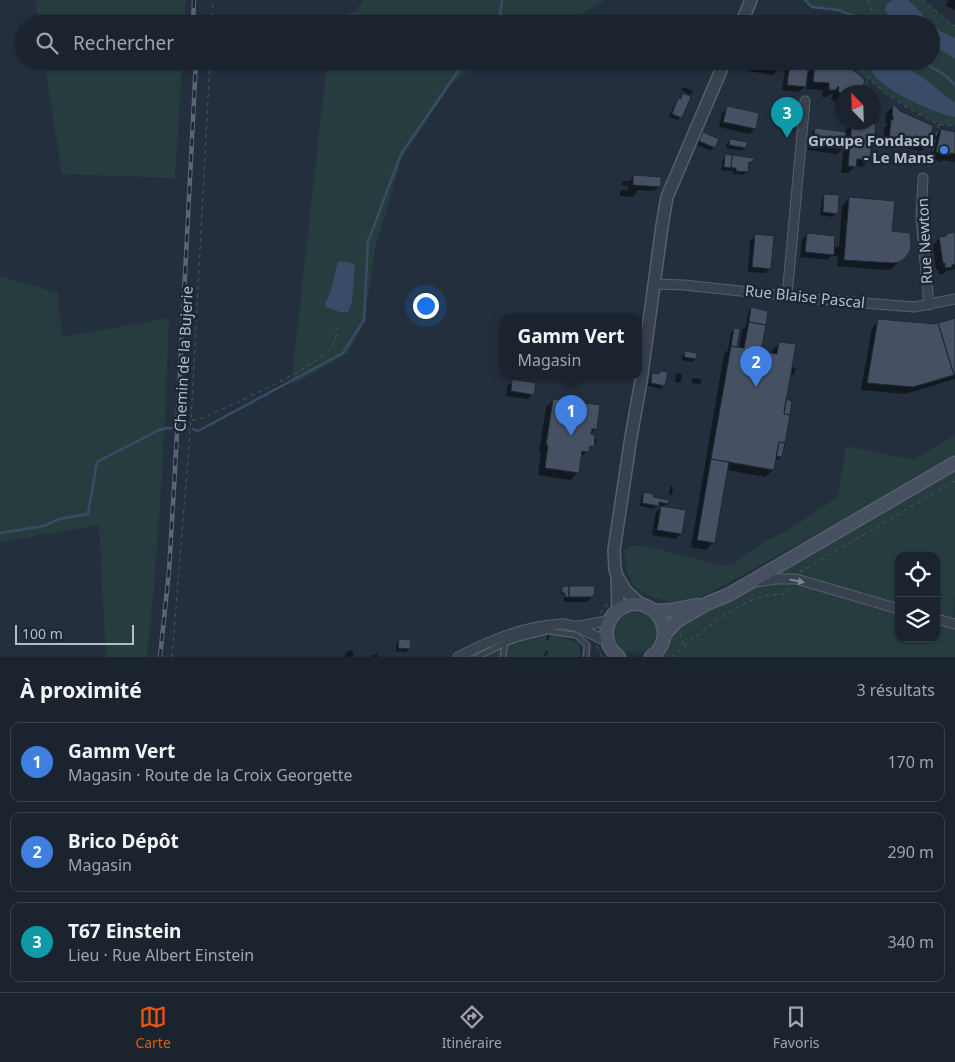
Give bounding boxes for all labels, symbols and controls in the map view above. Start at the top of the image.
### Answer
search box [15,15,940,70]
icon: search [33,29,61,57]
text: Rechercher [73,30,174,56]
north arrow [835,85,880,130]
pin: 3 [771,97,803,138]
place label: Groupe Fondasol - Le Mans [808,130,934,167]
marker: Groupe Fondasol - Le Mans [938,144,950,156]
street label: Rue Newton [912,198,936,285]
street label: Rue Blaise Pascal [744,280,866,312]
street label: Chemin de la Bujerie [169,286,197,432]
your location [413,293,439,319]
popup [500,314,642,379]
text: Gamm Vert [517,323,625,349]
pin: 2 [740,346,772,387]
text: Magasin [517,349,581,371]
pin: 1 [555,395,587,436]
map controls [895,552,940,642]
button: locate [895,552,940,597]
one-way arrow [790,577,806,585]
button: layers [895,597,940,642]
scale bar [15,622,134,645]
text: 100 m [22,624,63,643]
text: À proximité [20,676,142,704]
text: 3 résultats [857,679,935,701]
text: Gamm Vert [68,738,175,764]
text: 1 [32,751,42,773]
text: 170 m [887,751,934,773]
text: Magasin · Route de la Croix Georgette [68,764,352,786]
text: Brico Dépôt [68,828,179,854]
text: 2 [32,841,42,863]
text: 290 m [887,841,934,863]
text: Magasin [68,854,132,876]
text: T67 Einstein [68,918,181,944]
text: 3 [32,931,42,953]
text: 340 m [887,931,934,953]
text: Lieu · Rue Albert Einstein [68,944,254,966]
tab: Carte [135,1003,171,1052]
tab: Itinéraire [442,1003,502,1052]
tab: Favoris [773,1003,820,1052]

